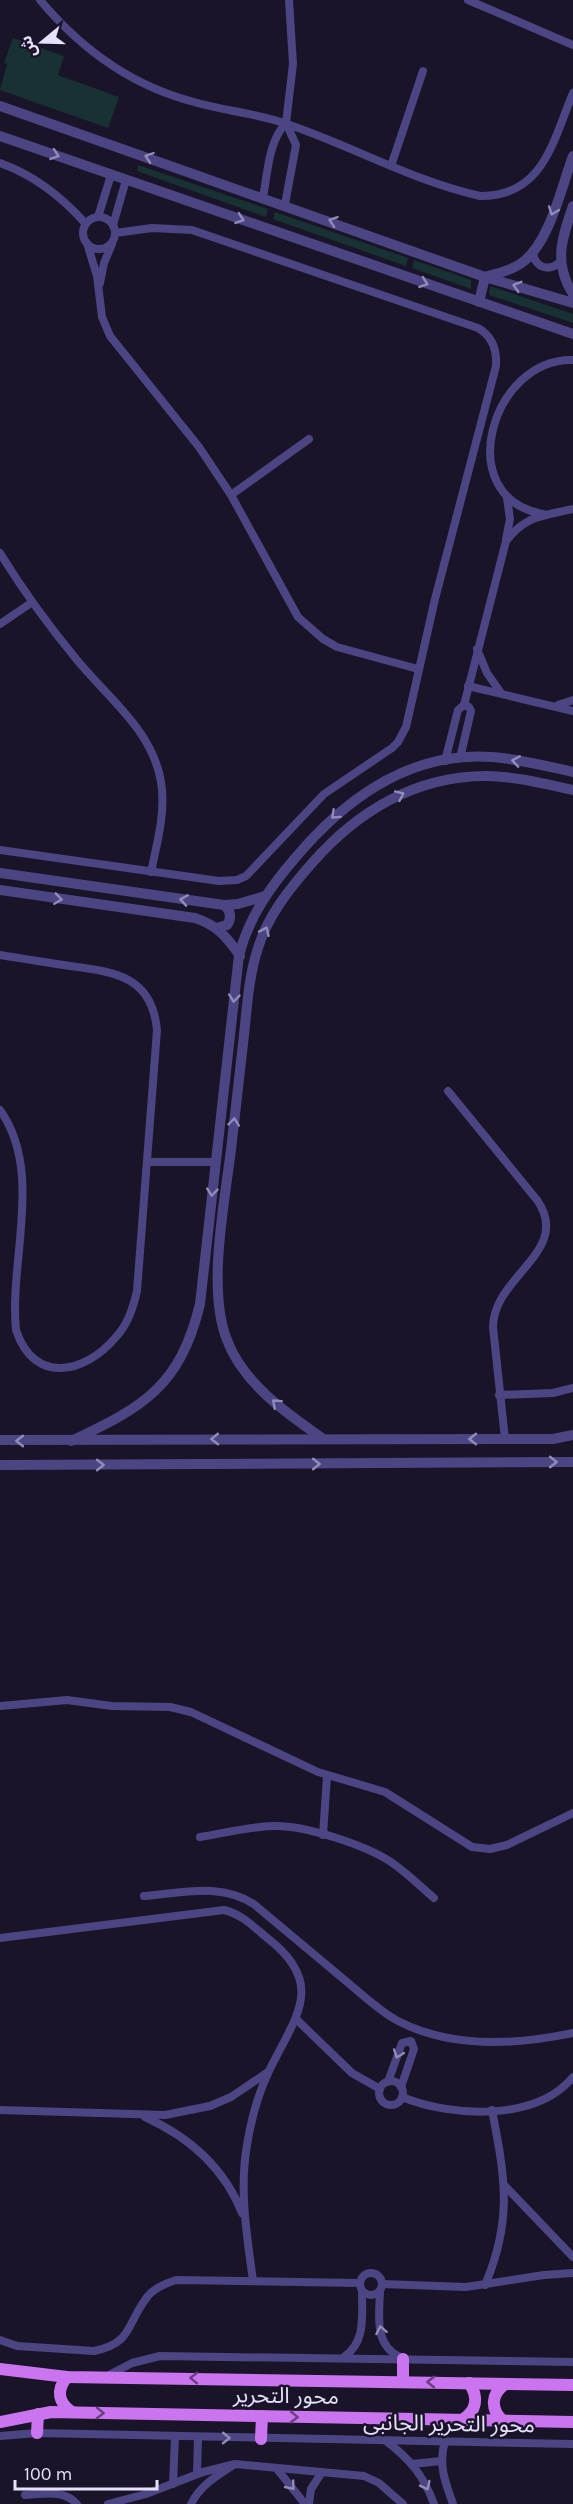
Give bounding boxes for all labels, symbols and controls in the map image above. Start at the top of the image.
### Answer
north arrow [12,12,72,72]
text: ش [16,33,41,60]
one-way arrow [49,148,60,161]
one-way arrow [144,152,155,165]
one-way arrow [547,205,560,216]
one-way arrow [234,211,244,224]
one-way arrow [328,216,339,229]
one-way arrow [418,275,429,288]
one-way arrow [512,281,523,293]
one-way arrow [511,755,520,767]
one-way arrow [393,790,404,802]
one-way arrow [331,808,342,819]
one-way arrow [53,892,63,904]
one-way arrow [180,895,189,907]
one-way arrow [258,926,270,937]
one-way arrow [228,993,241,1003]
one-way arrow [227,1118,240,1127]
one-way arrow [206,1187,219,1196]
one-way arrow [272,1399,283,1410]
one-way arrow [210,1433,219,1446]
one-way arrow [468,1433,477,1445]
one-way arrow [15,1435,24,1447]
one-way arrow [549,1456,558,1468]
one-way arrow [312,1458,321,1470]
one-way arrow [96,1459,105,1471]
one-way arrow [392,2048,405,2059]
one-way arrow [375,2325,388,2335]
one-way arrow [189,2372,198,2384]
one-way arrow [426,2376,435,2388]
street label: محور التحرير [232,2382,339,2410]
one-way arrow [95,2407,104,2419]
street label: محور التحرير الجانبى [363,2410,535,2438]
one-way arrow [290,2411,299,2423]
one-way arrow [222,2432,231,2444]
scale bar [15,2453,158,2491]
text: 100 m [24,2463,72,2485]
one-way arrow [419,2479,431,2490]
one-way arrow [284,2480,295,2491]

